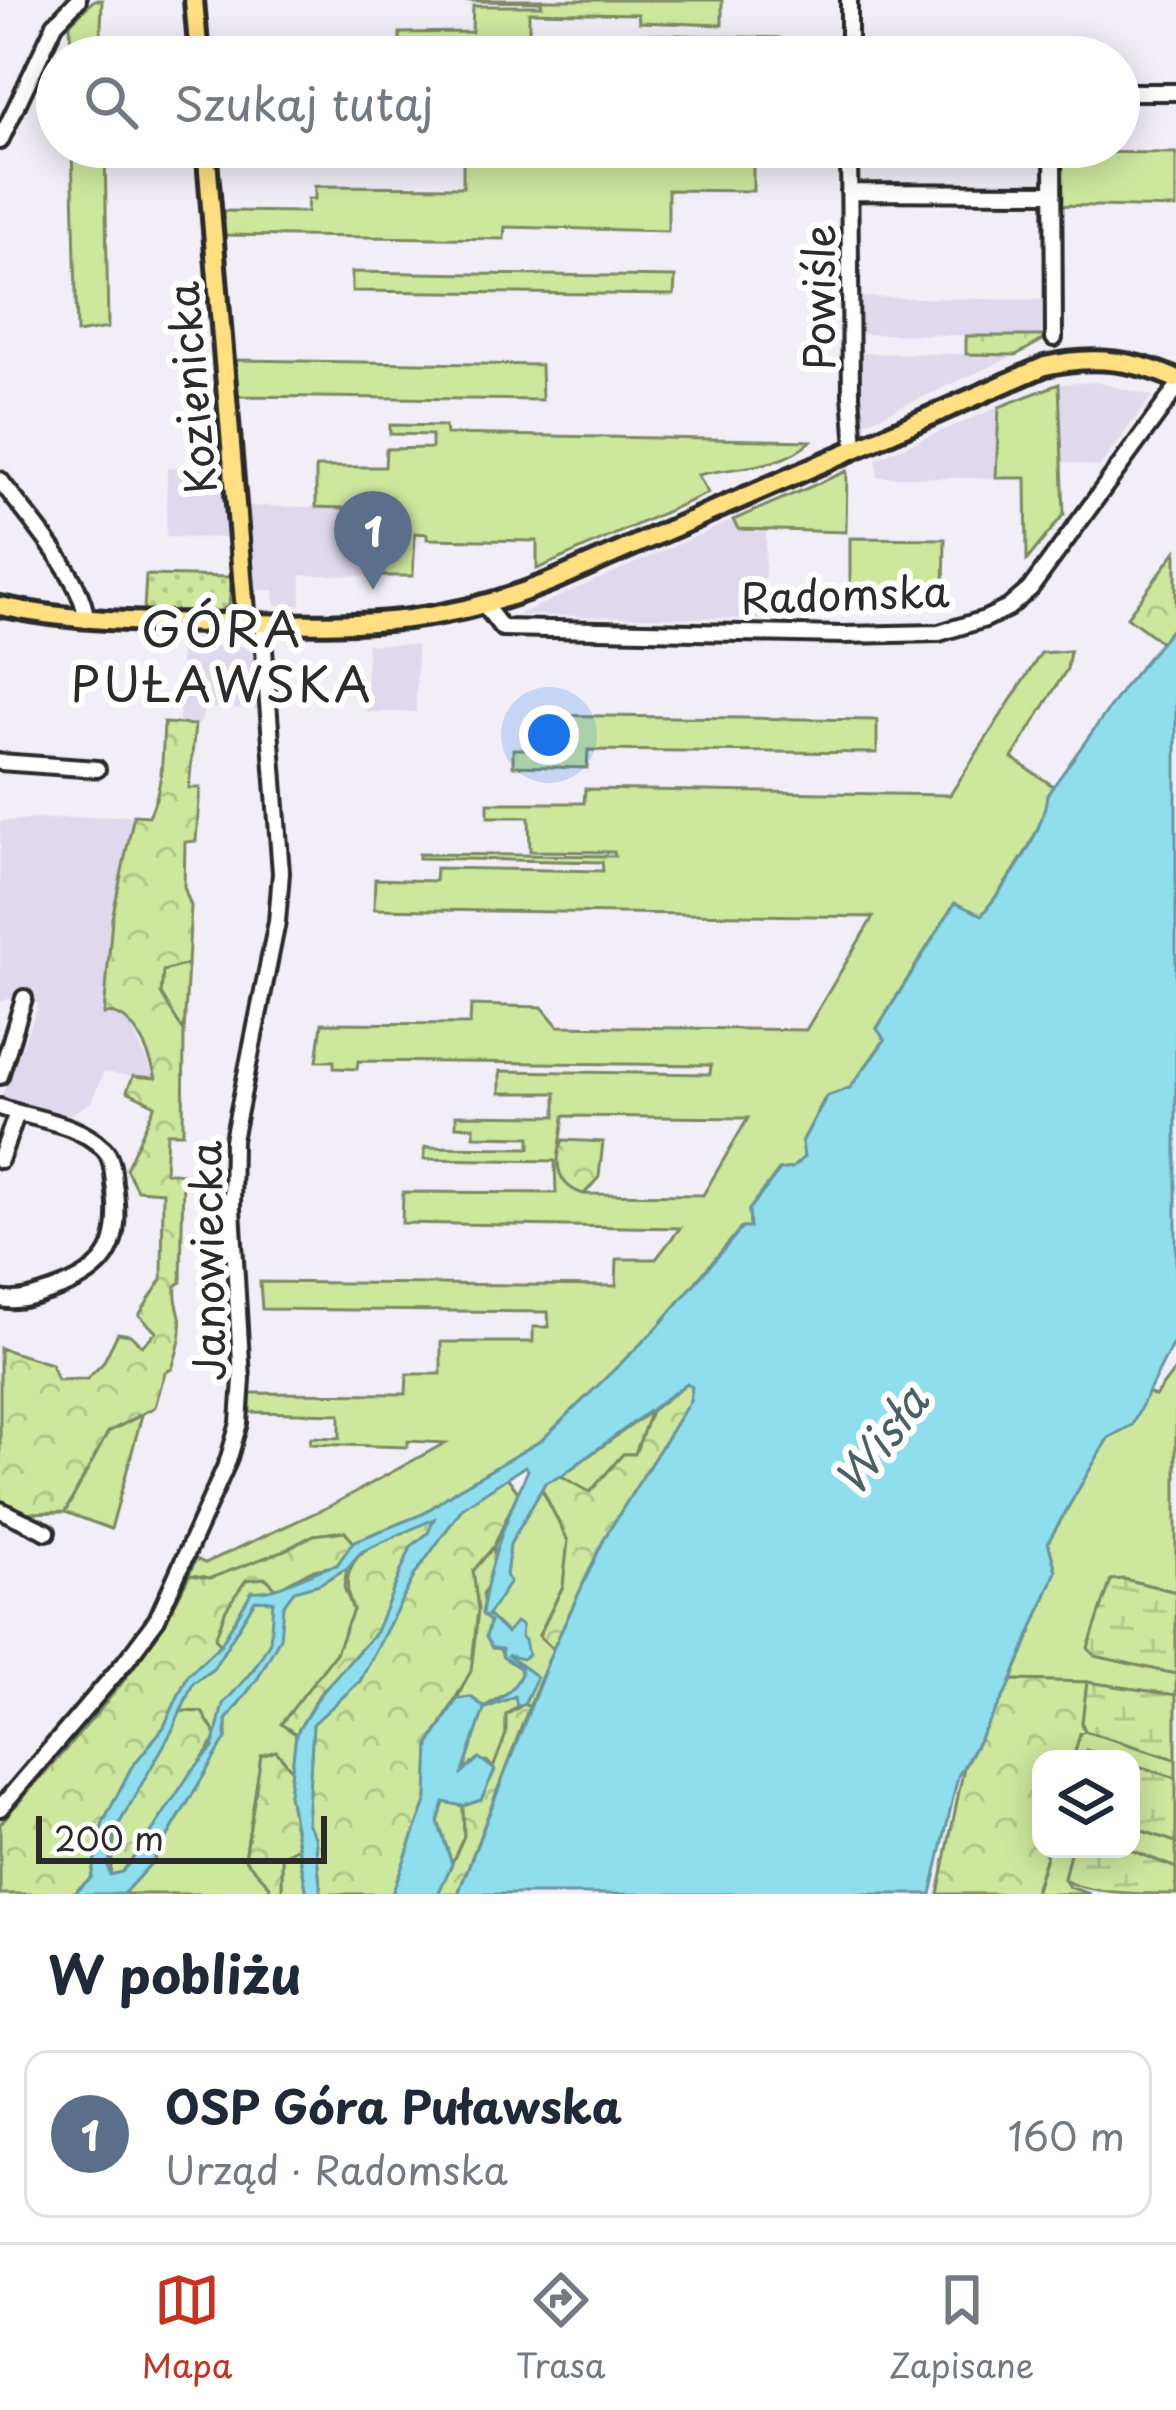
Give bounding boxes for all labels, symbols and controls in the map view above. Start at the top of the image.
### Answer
search box [36,36,1140,168]
text: Szukaj tutaj [174,68,434,136]
icon: search [78,69,144,135]
street label: Powiśle [786,224,849,370]
street label: Kozienicka [149,279,231,497]
pin: 1 [334,491,412,590]
street label: Radomska [740,558,950,628]
district label: GÓRA PUŁAWSKA [70,591,374,718]
your location [519,705,579,765]
street label: Janowiecka [172,1140,240,1382]
water label: Wisła [815,1369,943,1508]
map controls [1032,1750,1140,1858]
button: layers [1032,1750,1140,1858]
scale bar [36,1810,327,1863]
text: 200 m [54,1812,164,1862]
text: W pobliżu [48,1934,302,2011]
text: OSP Góra Puławska [165,2071,622,2139]
text: 1 [81,2105,99,2164]
text: 160 m [1008,2105,1125,2164]
text: Urząd · Radomska [165,2139,508,2198]
tab: Mapa [142,2267,232,2389]
tab: Trasa [516,2267,606,2389]
tab: Zapisane [889,2267,1034,2389]

